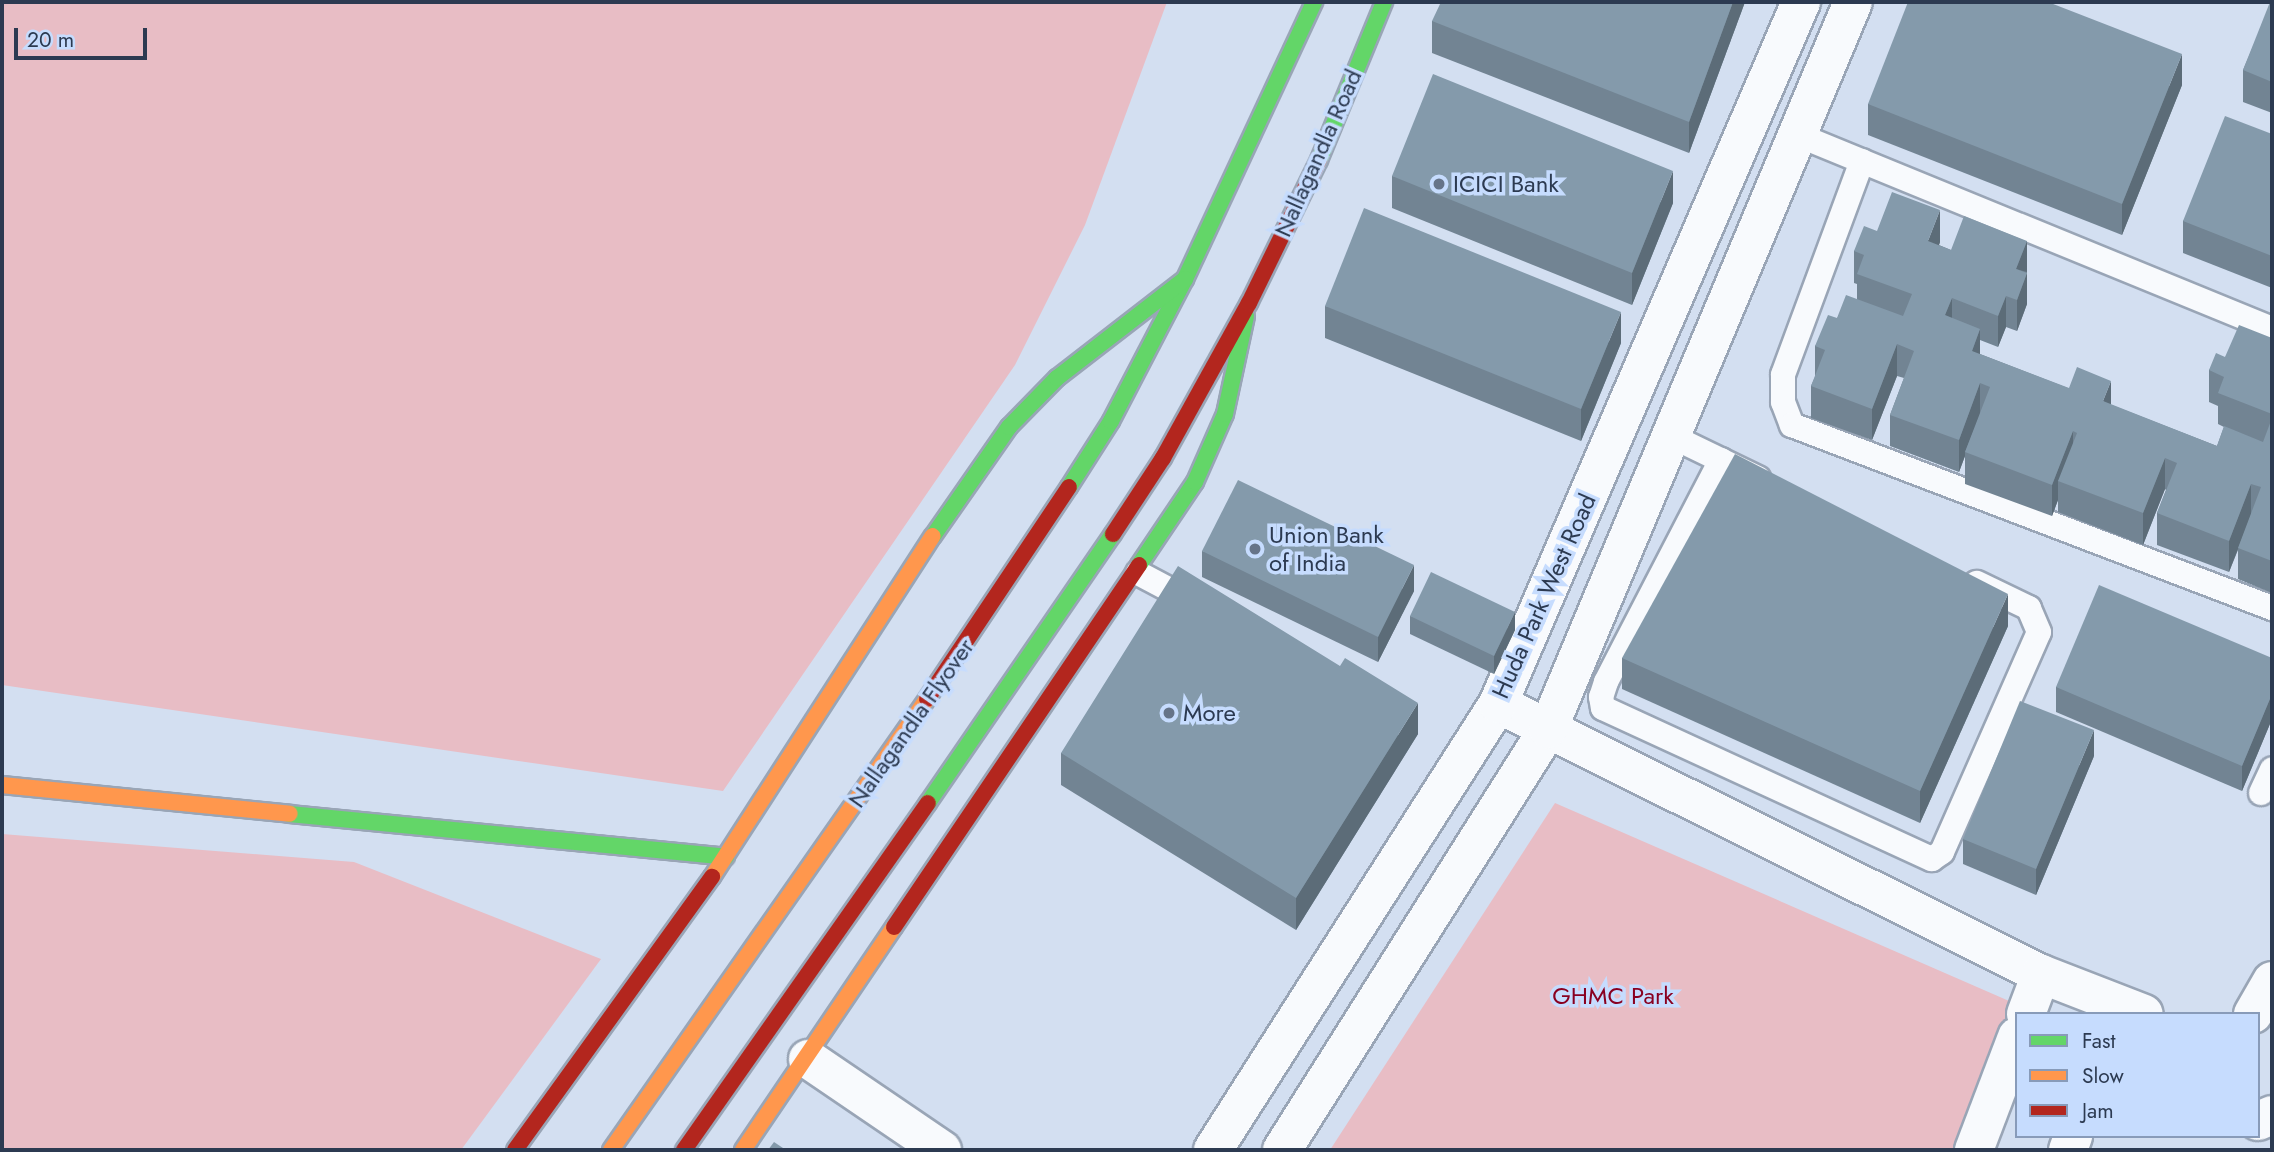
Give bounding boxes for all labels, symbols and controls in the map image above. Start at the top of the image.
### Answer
scale bar [18,14,150,58]
text: 20 m [27,25,74,55]
street label: Nallagandla Road [1268,65,1368,241]
place label: ICICI Bank [1453,170,1559,198]
marker: ICICI Bank [1431,176,1447,192]
street label: Huda Park West Road [1486,489,1602,703]
place label: Union Bank of India [1269,521,1384,577]
marker: Union Bank of India [1247,541,1263,557]
street label: Nallagandla Flyover [842,633,980,813]
place label: More [1183,699,1236,727]
marker: More [1161,705,1177,721]
park label: GHMC Park [1552,982,1674,1010]
legend [2015,1012,2260,1138]
text: Fast [2082,1026,2115,1056]
text: Slow [2082,1061,2124,1091]
text: Jam [2082,1096,2114,1126]

